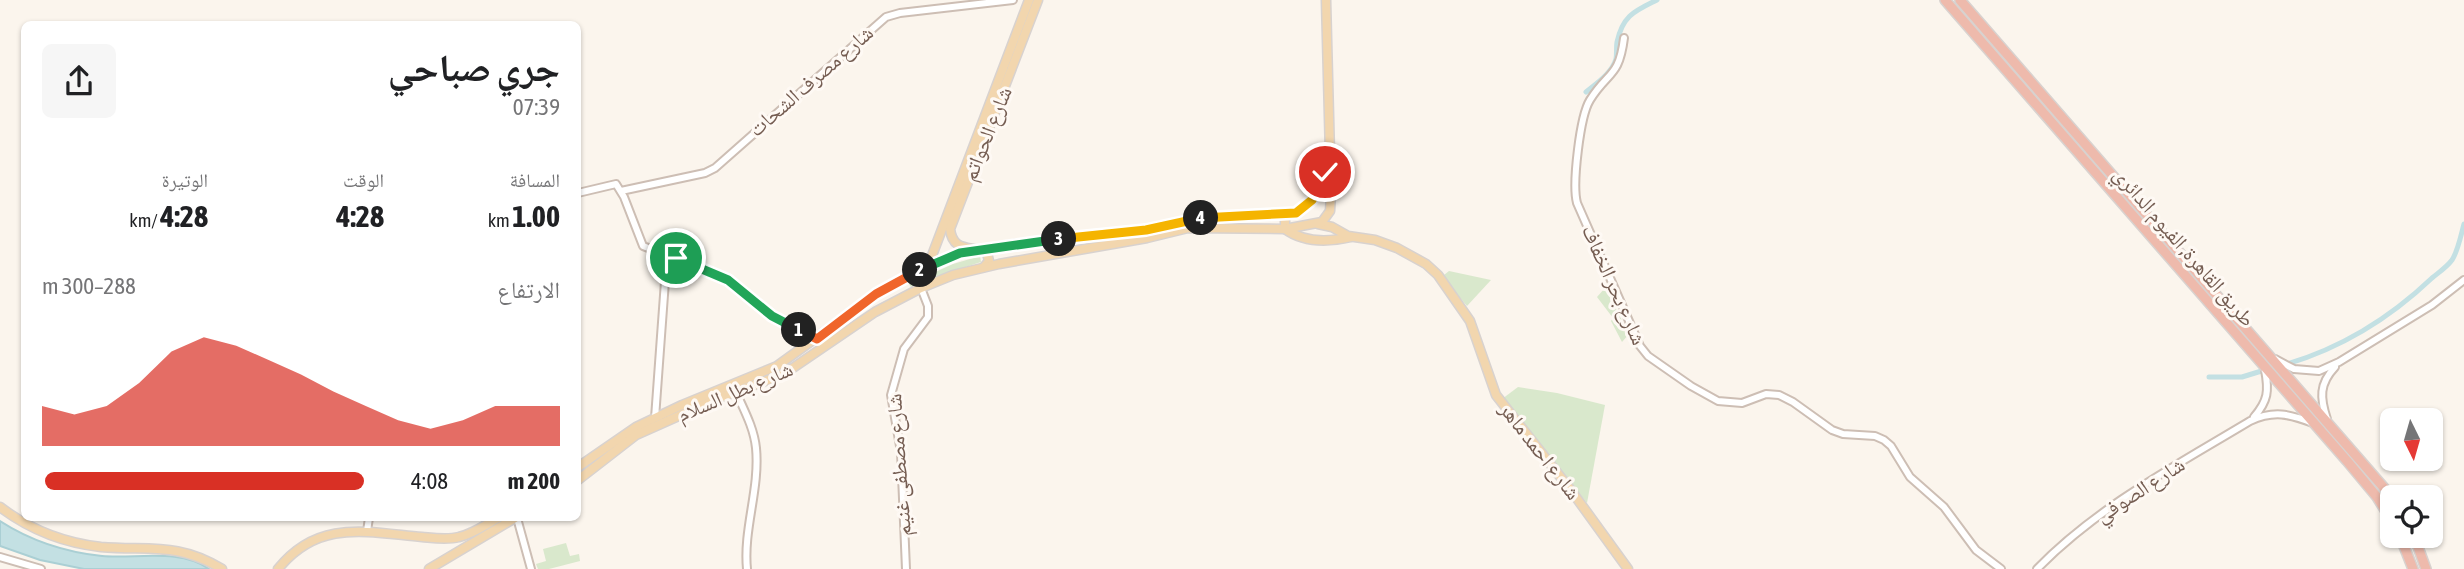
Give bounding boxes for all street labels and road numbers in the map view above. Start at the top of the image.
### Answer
street label: شارع مصرف الشحات [743,20,879,142]
street label: شارع الحواتم [956,83,1019,185]
street label: طريق القاهرة, الفيوم الدائري [2105,162,2260,334]
street label: شارع بحر الخفاف [1576,221,1652,349]
street label: شارع بطل السلام [673,356,797,429]
street label: شارع مصطفى غنيم [881,393,918,537]
street label: شارع احمد ماهر [1493,396,1586,505]
street label: شارع الصوفي [2090,451,2192,531]

